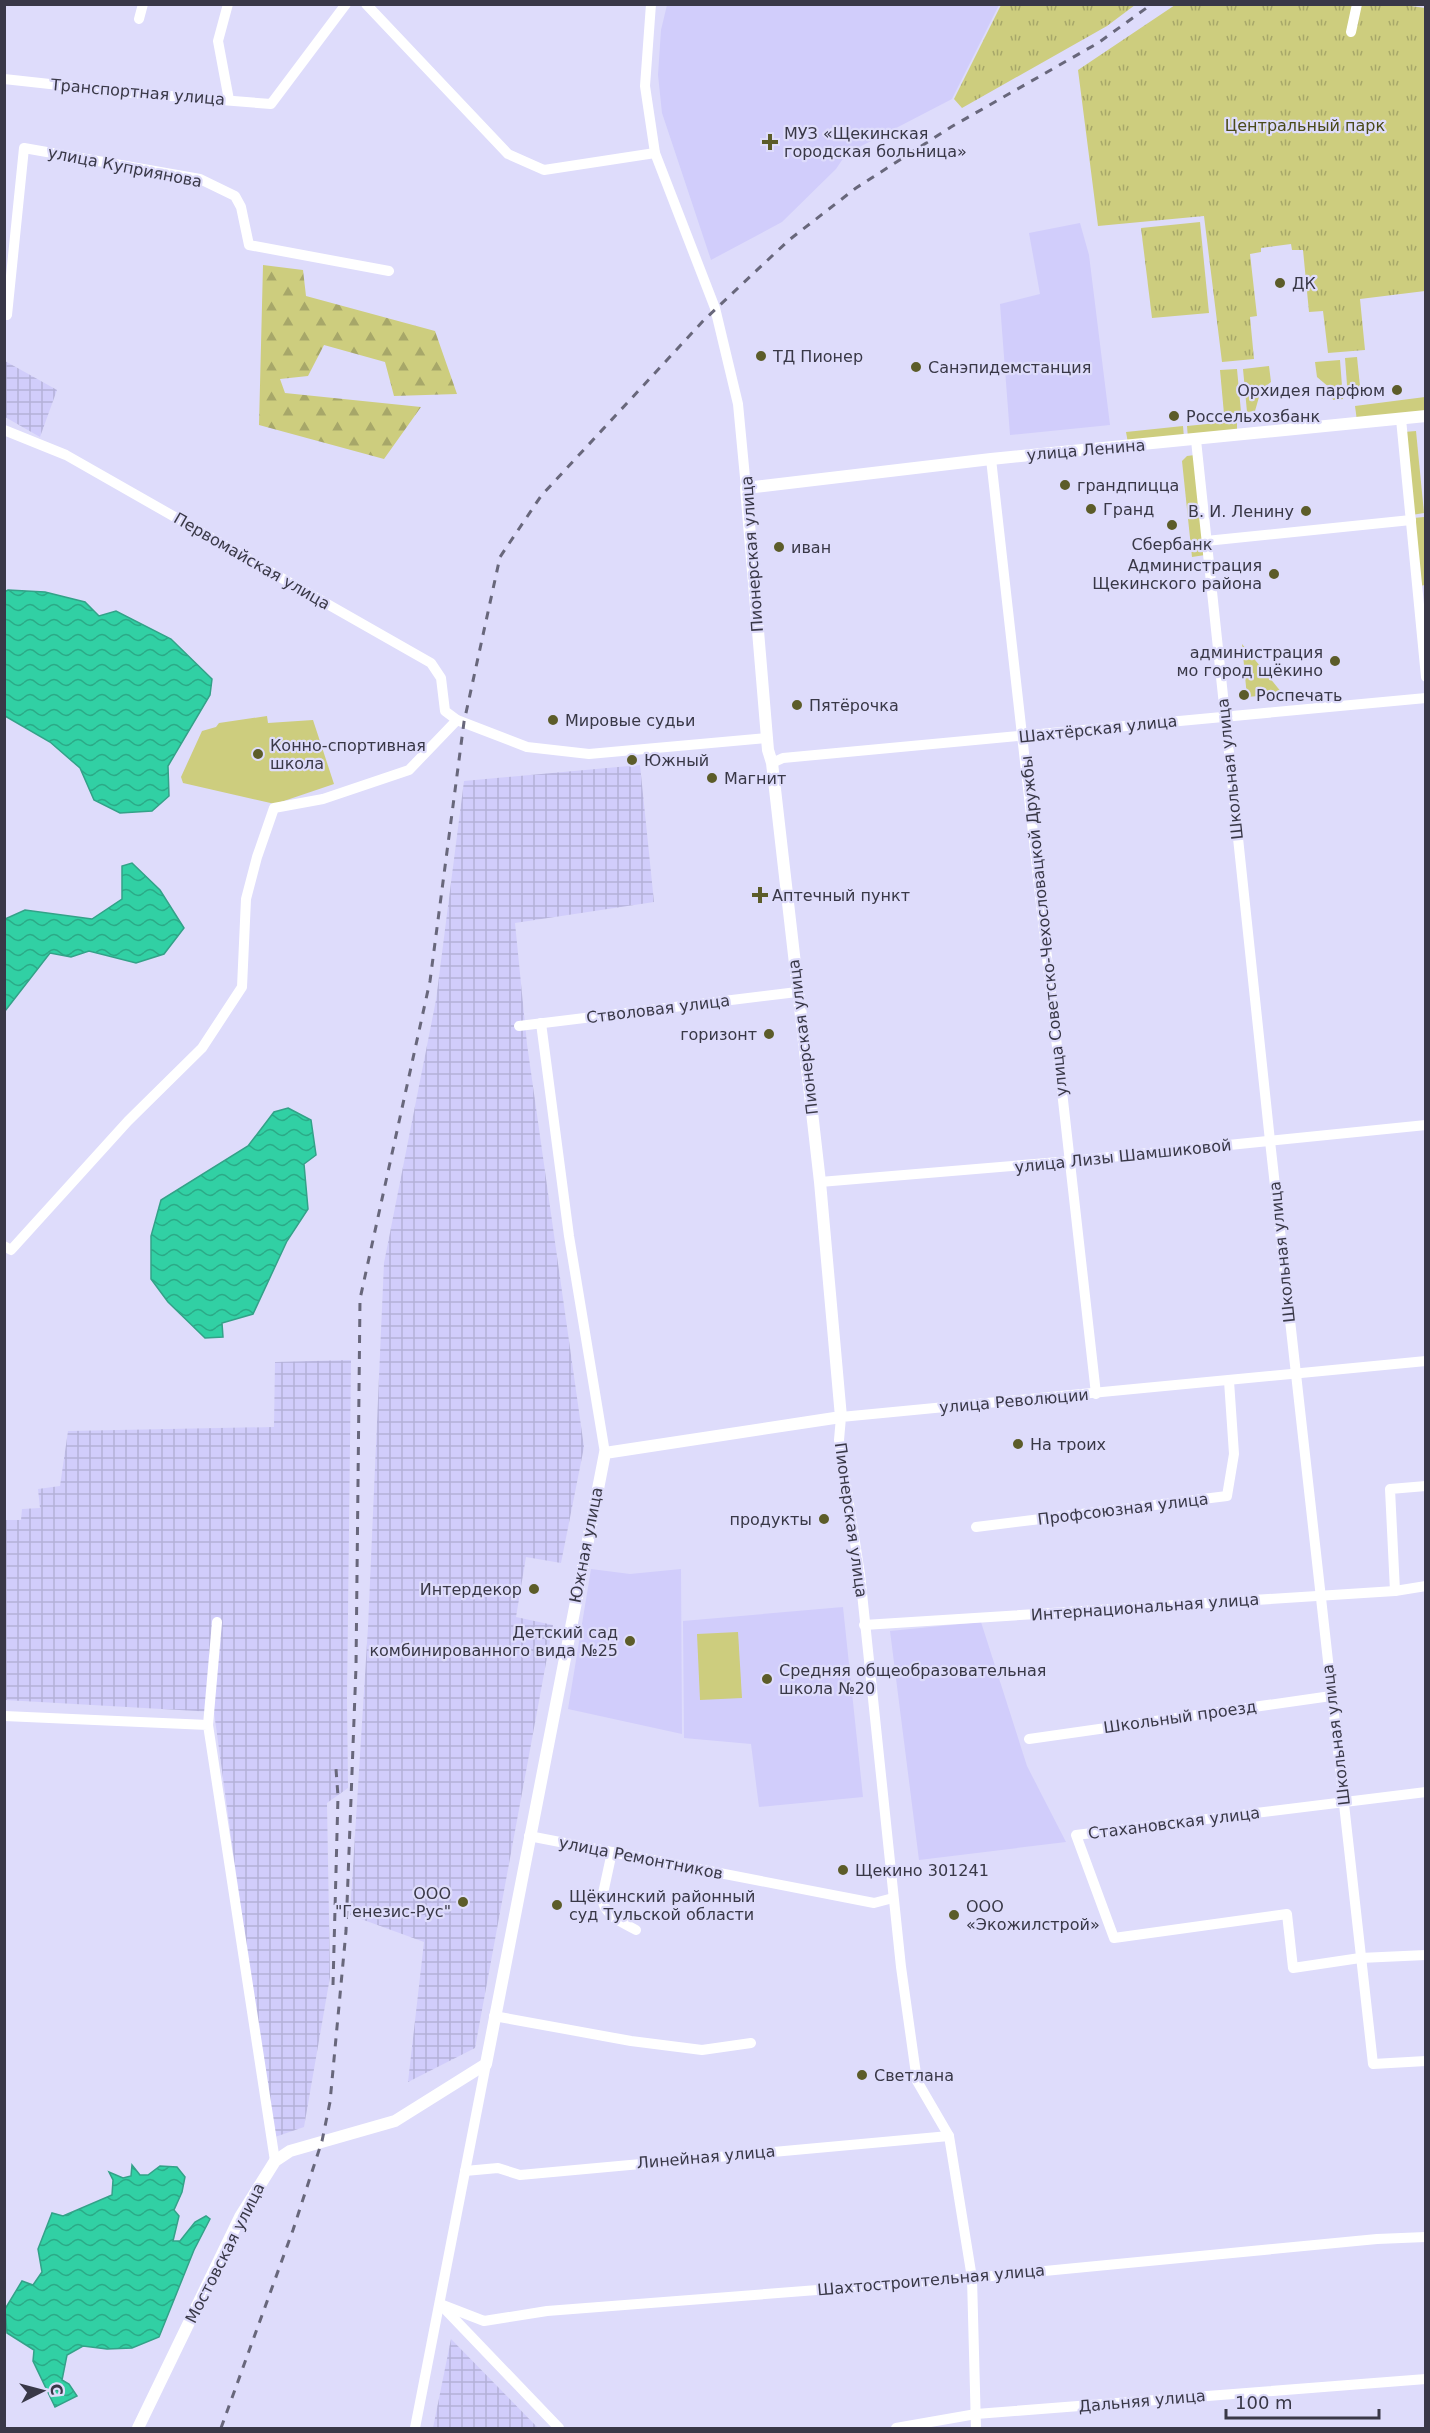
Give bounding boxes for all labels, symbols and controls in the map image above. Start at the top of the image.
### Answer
street label: Транспортная улица [49,75,226,109]
park label: Центральный парк [1225,116,1386,135]
place label: МУЗ «Щекинская городская больница» [784,124,967,161]
marker: МУЗ «Щекинская городская больница» [761,133,779,151]
street label: улица Куприянова [46,143,204,191]
place label: ДК [1292,274,1317,293]
marker: ДК [1273,276,1287,290]
place label: ТД Пионер [772,347,863,366]
marker: ТД Пионер [754,349,768,363]
place label: Санэпидемстанция [928,358,1091,377]
marker: Санэпидемстанция [909,360,923,374]
place label: Орхидея парфюм [1237,381,1385,400]
marker: Орхидея парфюм [1390,383,1404,397]
place label: Россельхозбанк [1186,407,1320,426]
marker: Россельхозбанк [1167,409,1181,423]
street label: улица Ленина [1026,435,1146,465]
street label: Пионерская улица [737,475,767,633]
place label: грандпицца [1077,476,1179,495]
marker: грандпицца [1058,478,1072,492]
place label: Гранд [1103,500,1154,519]
marker: Гранд [1084,502,1098,516]
place label: В. И. Ленину [1188,502,1294,521]
marker: В. И. Ленину [1299,504,1313,518]
street label: Первомайская улица [170,508,334,614]
marker: Сбербанк [1165,518,1179,532]
place label: Сбербанк [1132,535,1213,554]
place label: иван [791,538,831,557]
marker: иван [772,540,786,554]
place label: Администрация Щекинского района [1092,556,1262,593]
marker: Администрация Щекинского района [1267,567,1281,581]
place label: администрация мо город щёкино [1177,643,1323,680]
marker: администрация мо город щёкино [1328,654,1342,668]
place label: Роспечать [1256,686,1343,705]
marker: Роспечать [1237,688,1251,702]
place label: Пятёрочка [809,696,899,715]
street label: Школьная улица [1213,697,1247,841]
marker: Пятёрочка [790,698,804,712]
place label: Мировые судьи [565,711,695,730]
street label: Шахтёрская улица [1018,711,1178,747]
marker: Мировые судьи [546,713,560,727]
place label: Конно-спортивная школа [270,736,426,773]
marker: Конно-спортивная школа [251,747,265,761]
place label: Южный [644,751,709,770]
marker: Южный [625,753,639,767]
street label: улица Советско-Чехословацкой Дружбы [1017,755,1071,1097]
place label: Магнит [724,769,786,788]
marker: Магнит [705,771,719,785]
place label: Аптечный пункт [772,886,910,905]
marker: Аптечный пункт [753,888,767,902]
street label: Пионерская улица [784,958,822,1116]
street label: Стволовая улица [585,991,731,1027]
place label: горизонт [680,1025,757,1044]
marker: горизонт [762,1027,776,1041]
street label: улица Лизы Шамшиковой [1014,1135,1232,1177]
street label: Школьная улица [1265,1180,1299,1324]
street label: улица Революции [938,1385,1090,1417]
place label: На троих [1030,1435,1106,1454]
marker: На троих [1011,1437,1025,1451]
street label: Пионерская улица [831,1441,871,1599]
street label: Южная улица [565,1486,607,1604]
street label: Профсоюзная улица [1036,1489,1210,1529]
place label: продукты [729,1510,812,1529]
marker: продукты [817,1512,831,1526]
place label: Интердекор [420,1580,522,1599]
marker: Интердекор [527,1582,541,1596]
street label: Интернациональная улица [1030,1590,1260,1624]
place label: Детский сад комбинированного вида №25 [369,1623,618,1660]
marker: Детский сад комбинированного вида №25 [623,1634,637,1648]
place label: Средняя общеобразовательная школа №20 [779,1661,1046,1698]
street label: Школьная улица [1318,1663,1354,1807]
marker: Средняя общеобразовательная школа №20 [760,1672,774,1686]
street label: Школьный проезд [1102,1697,1258,1737]
street label: Стахановская улица [1087,1803,1261,1843]
street label: улица Ремонтников [557,1833,725,1883]
place label: Щекино 301241 [855,1861,989,1880]
marker: Щекино 301241 [836,1863,850,1877]
place label: ООО "Генезис-Рус" [335,1884,451,1921]
place label: Щёкинский районный суд Тульской области [569,1887,755,1924]
marker: ООО "Генезис-Рус" [456,1895,470,1909]
place label: ООО «Экожилстрой» [966,1897,1100,1934]
marker: Щёкинский районный суд Тульской области [550,1898,564,1912]
marker: ООО «Экожилстрой» [947,1908,961,1922]
place label: Светлана [874,2066,954,2085]
marker: Светлана [855,2068,869,2082]
street label: Линейная улица [636,2141,776,2173]
street label: Мостовская улица [181,2180,269,2326]
street label: Шахтостроительная улица [816,2261,1046,2299]
north arrow [12,2361,72,2421]
scale bar [1226,2382,1379,2420]
text: С [46,2383,66,2396]
street label: Дальняя улица [1078,2386,1206,2416]
text: 100 m [1235,2392,1293,2413]

